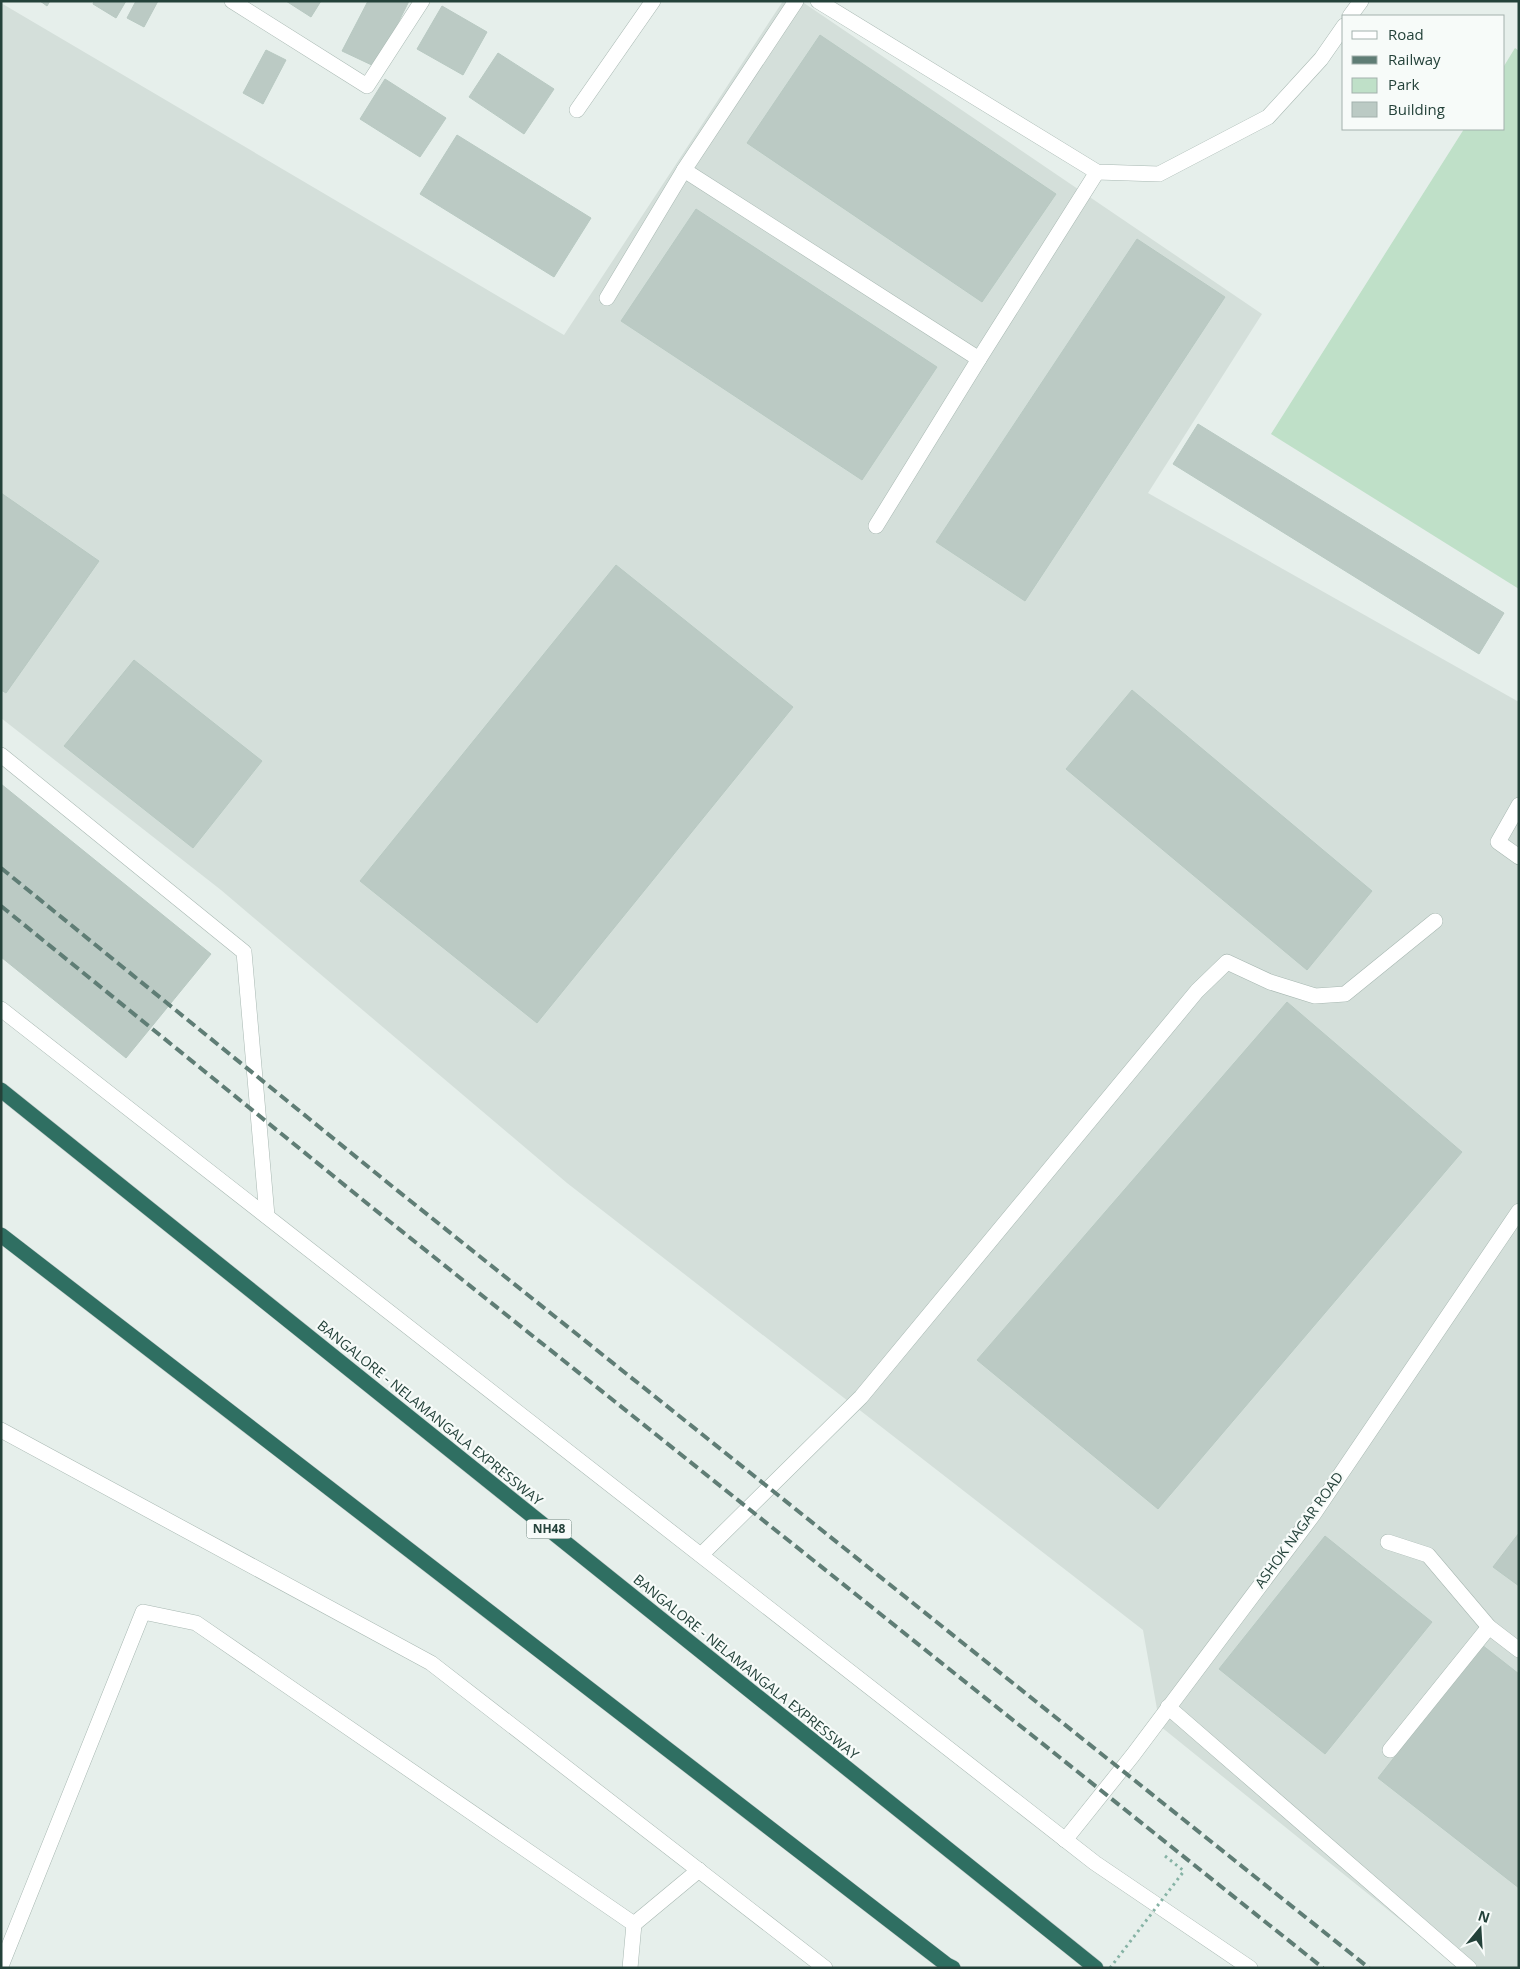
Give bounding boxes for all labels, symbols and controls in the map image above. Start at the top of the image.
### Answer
legend [1342,15,1505,130]
text: Road [1388,24,1424,44]
text: Railway [1388,49,1441,69]
text: Park [1388,74,1419,94]
text: Building [1388,99,1445,119]
street label: BANGALORE - NELAMANGALA EXPRESSWAY [314,1316,547,1510]
street label: ASHOK NAGAR ROAD [1250,1468,1347,1592]
road number: NH48 [526,1520,572,1538]
street label: BANGALORE - NELAMANGALA EXPRESSWAY [630,1570,863,1764]
north arrow [1455,1904,1505,1954]
text: N [1476,1905,1493,1927]

